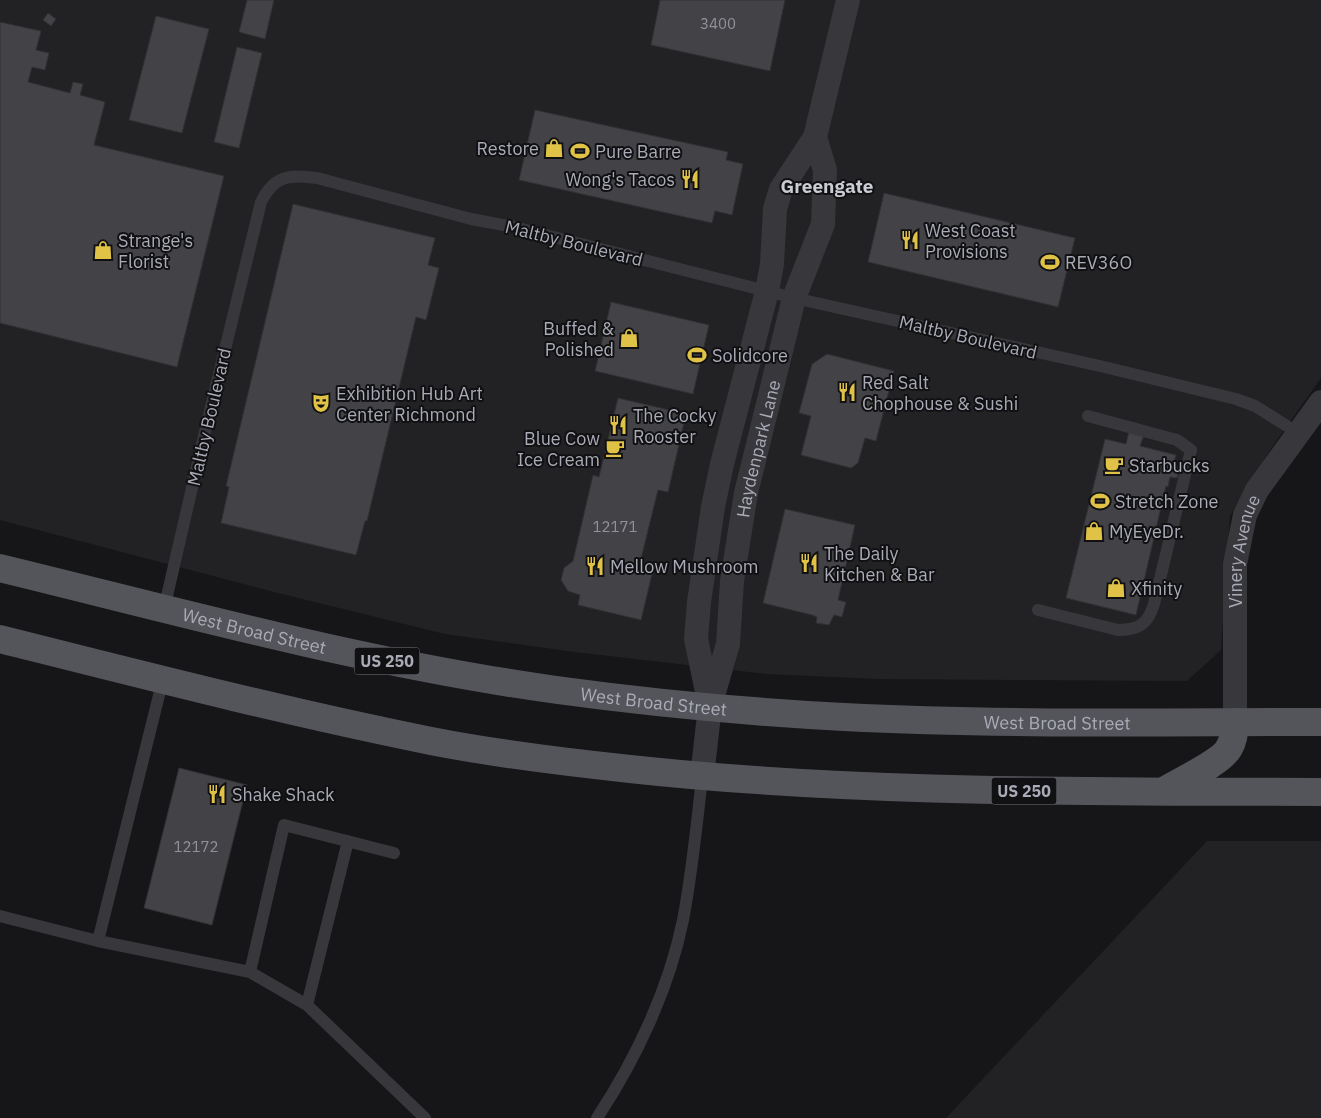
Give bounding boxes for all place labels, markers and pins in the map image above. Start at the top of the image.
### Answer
place label: Restore [477,137,539,160]
shop icon: Restore [543,137,565,159]
sports icon: Pure Barre [569,140,591,162]
place label: Pure Barre [595,140,681,163]
place label: Wong's Tacos [566,168,675,191]
restaurant icon: Wong's Tacos [679,168,701,190]
place label: West Coast Provisions [925,219,1016,263]
place label: Strange's Florist [118,229,193,273]
restaurant icon: West Coast Provisions [899,229,921,251]
shop icon: Strange's Florist [92,239,114,261]
sports icon: REV36O [1039,251,1061,273]
place label: REV36O [1065,251,1132,274]
place label: Buffed & Polished [543,317,614,361]
shop icon: Buffed & Polished [618,327,640,349]
sports icon: Solidcore [686,344,708,366]
place label: Solidcore [712,344,788,367]
place label: Red Salt Chophouse & Sushi [862,371,1018,415]
restaurant icon: Red Salt Chophouse & Sushi [836,381,858,403]
place label: Exhibition Hub Art Center Richmond [336,382,483,426]
theatre icon: Exhibition Hub Art Center Richmond [310,392,332,414]
place label: The Cocky Rooster [633,404,716,448]
restaurant icon: The Cocky Rooster [607,414,629,436]
place label: Blue Cow Ice Cream [517,427,600,471]
cafe icon: Blue Cow Ice Cream [604,437,626,459]
cafe icon: Starbucks [1103,454,1125,476]
place label: Starbucks [1129,454,1210,477]
sports icon: Stretch Zone [1089,490,1111,512]
place label: Stretch Zone [1115,490,1219,513]
shop icon: MyEyeDr. [1083,520,1105,542]
place label: MyEyeDr. [1109,520,1184,543]
place label: The Daily Kitchen & Bar [824,542,935,586]
restaurant icon: The Daily Kitchen & Bar [798,552,820,574]
restaurant icon: Mellow Mushroom [584,555,606,577]
place label: Mellow Mushroom [610,555,758,578]
shop icon: Xfinity [1105,577,1127,599]
place label: Xfinity [1131,577,1182,600]
restaurant icon: Shake Shack [206,783,228,805]
place label: Shake Shack [232,783,335,806]

